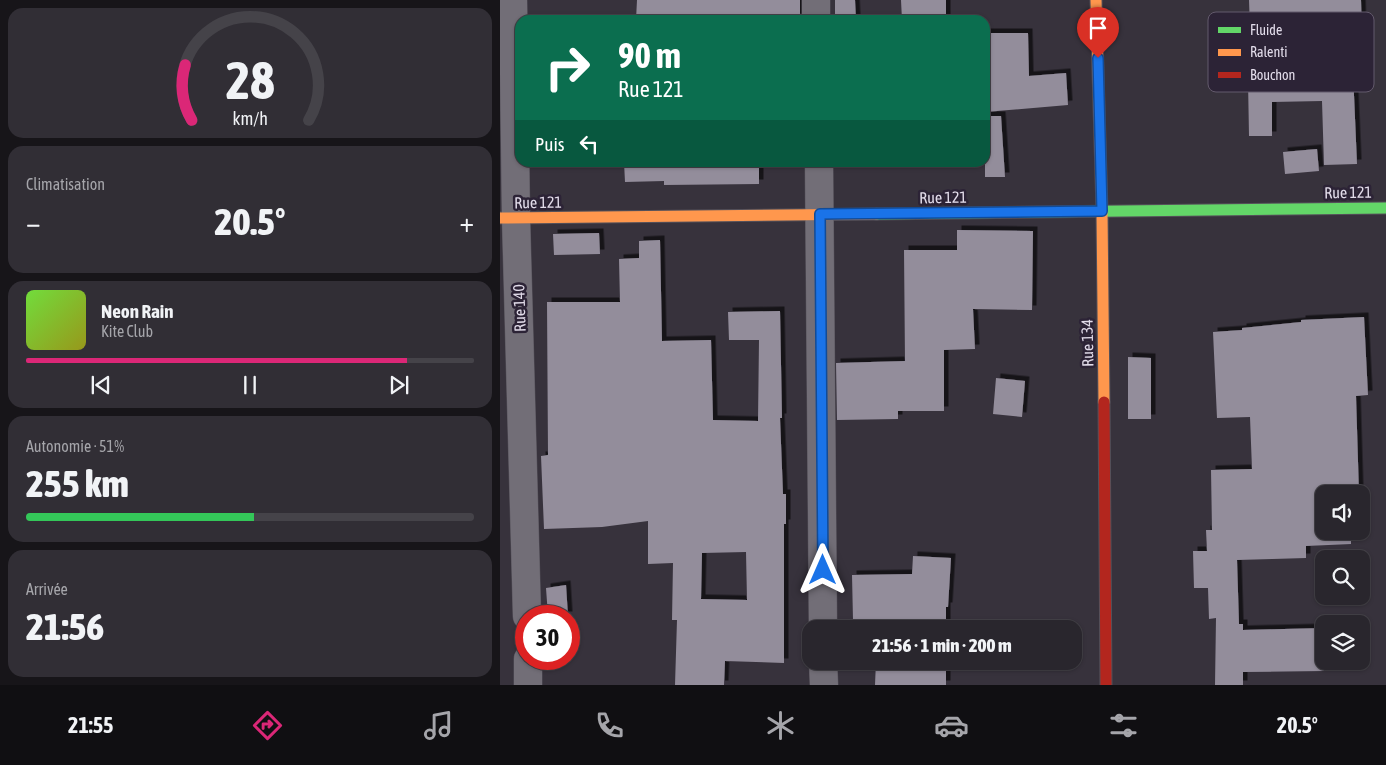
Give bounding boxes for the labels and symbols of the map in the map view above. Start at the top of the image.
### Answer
pin [1077,7,1119,58]
legend [1208,12,1374,92]
text: Fluide [1250,22,1282,38]
text: Ralenti [1250,44,1287,60]
text: Bouchon [1250,67,1295,83]
street label: Rue 121 [1324,183,1372,201]
street label: Rue 121 [919,188,967,206]
street label: Rue 121 [514,193,562,211]
street label: Rue 140 [509,284,529,332]
street label: Rue 134 [1078,319,1096,367]
position arrow [796,543,848,595]
speed limit sign: 30 [515,605,580,670]

